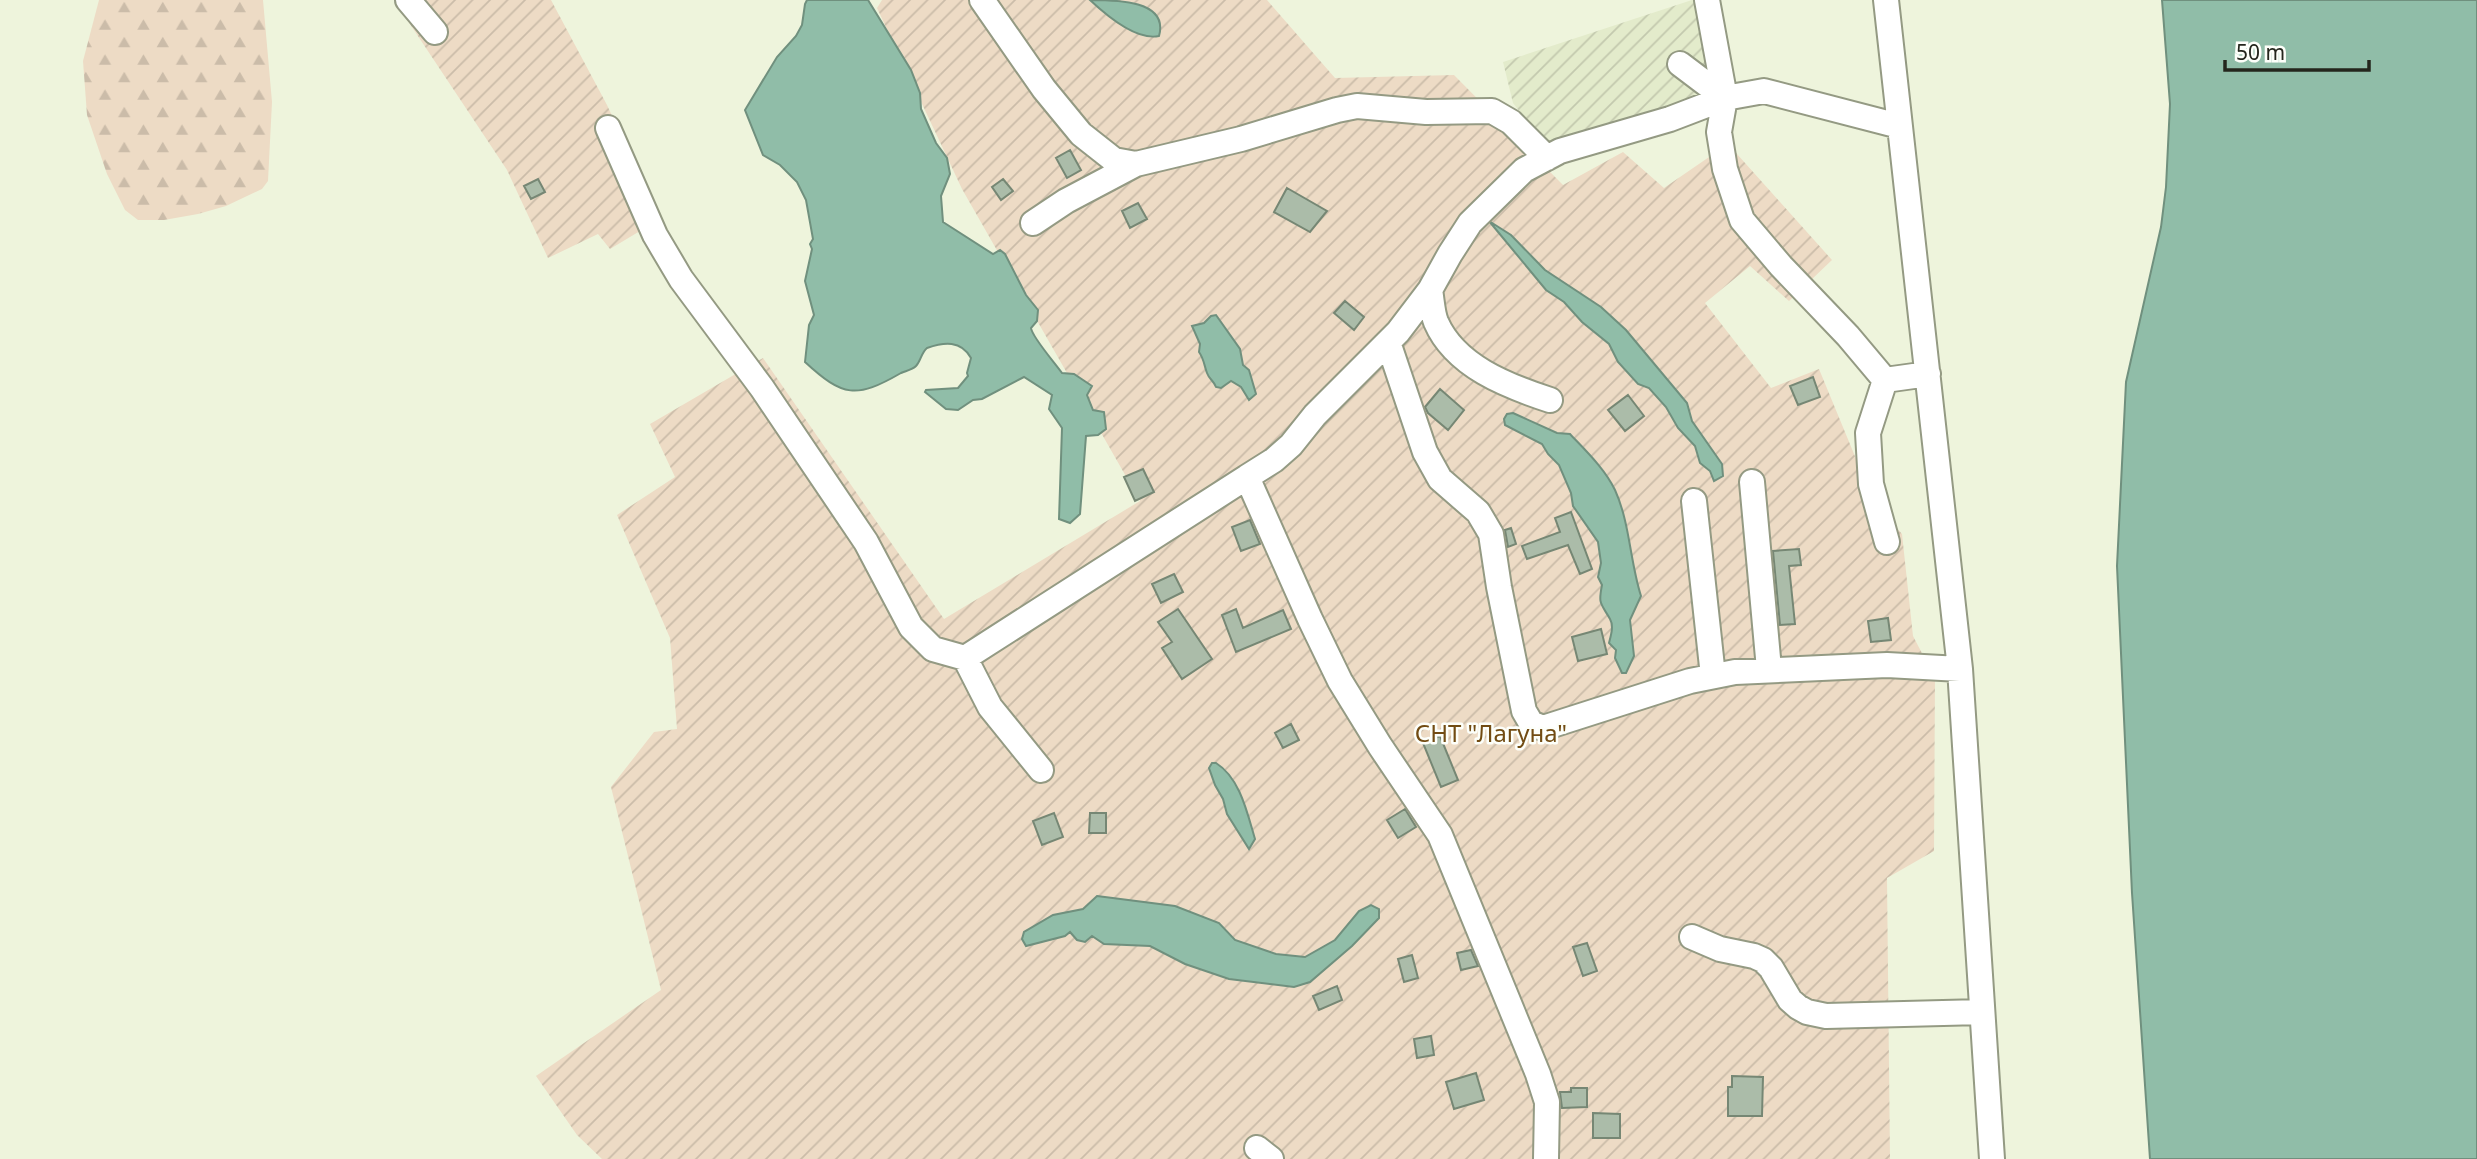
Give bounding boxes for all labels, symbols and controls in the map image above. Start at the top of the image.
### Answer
scale bar [2225,28,2368,72]
text: 50 m [2236,38,2285,66]
park label: СНТ "Лагуна" [1415,716,1567,749]

